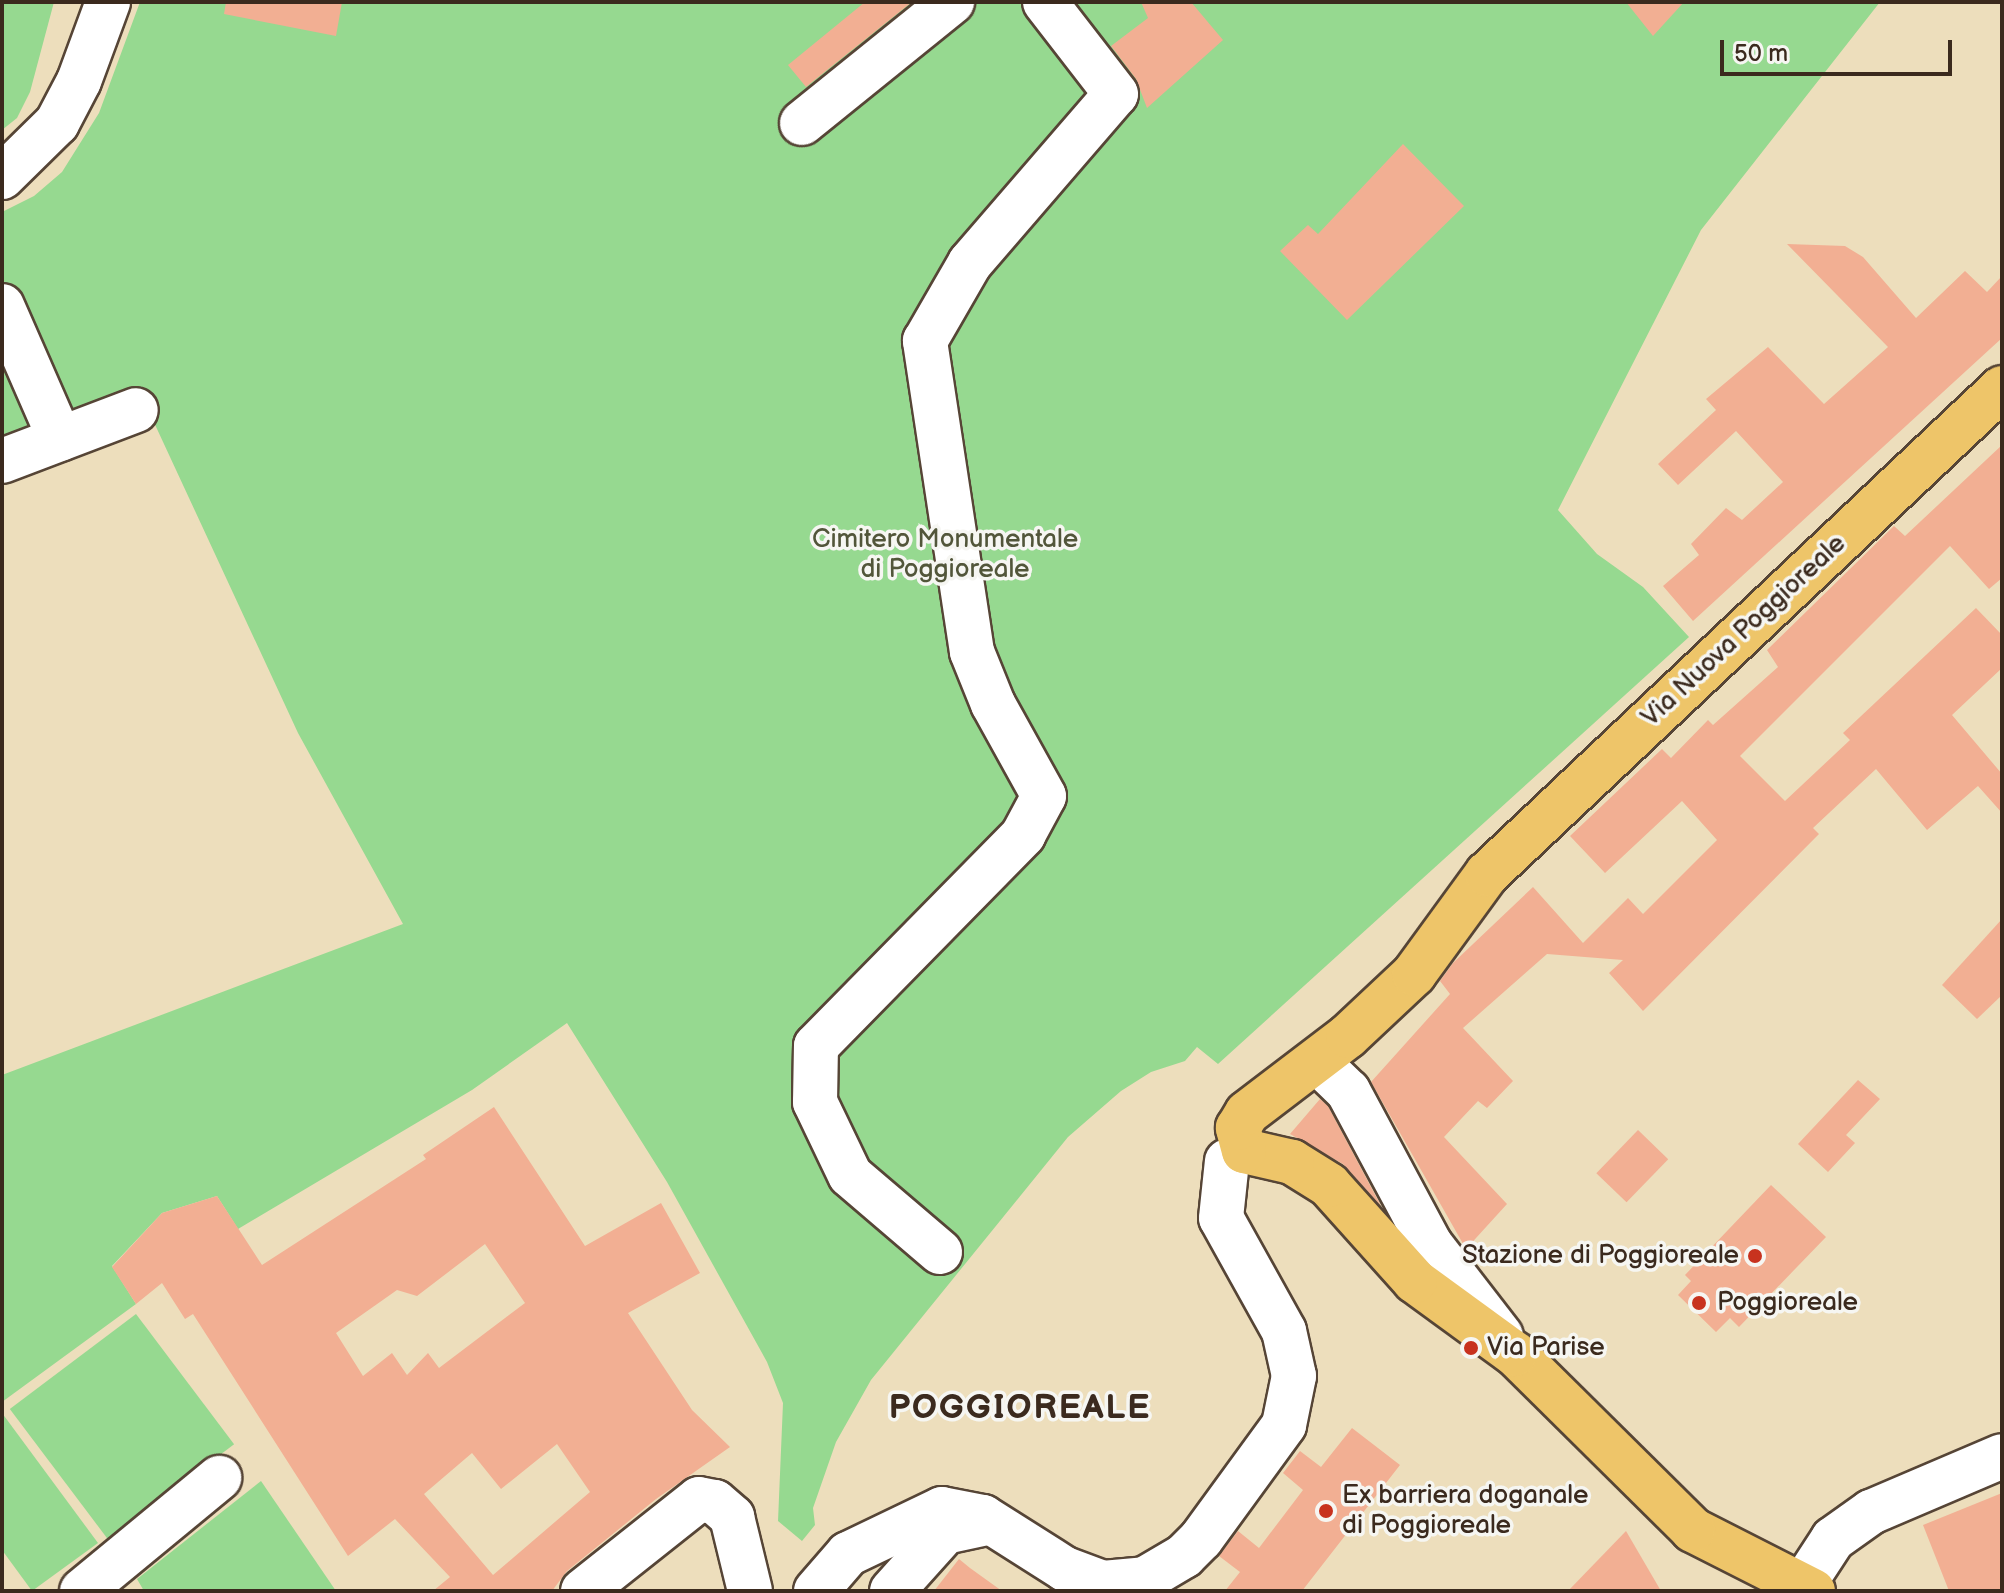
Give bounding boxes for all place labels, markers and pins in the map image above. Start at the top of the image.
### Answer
place label: Stazione di Poggioreale [1462,1240,1739,1272]
marker: Stazione di Poggioreale [1746,1247,1764,1265]
place label: Poggioreale [1717,1287,1858,1319]
marker: Poggioreale [1688,1292,1710,1314]
place label: Via Parise [1487,1332,1605,1364]
marker: Via Parise [1462,1339,1480,1357]
place label: Ex barriera doganale di Poggioreale [1342,1480,1588,1542]
marker: Ex barriera doganale di Poggioreale [1317,1502,1335,1520]

